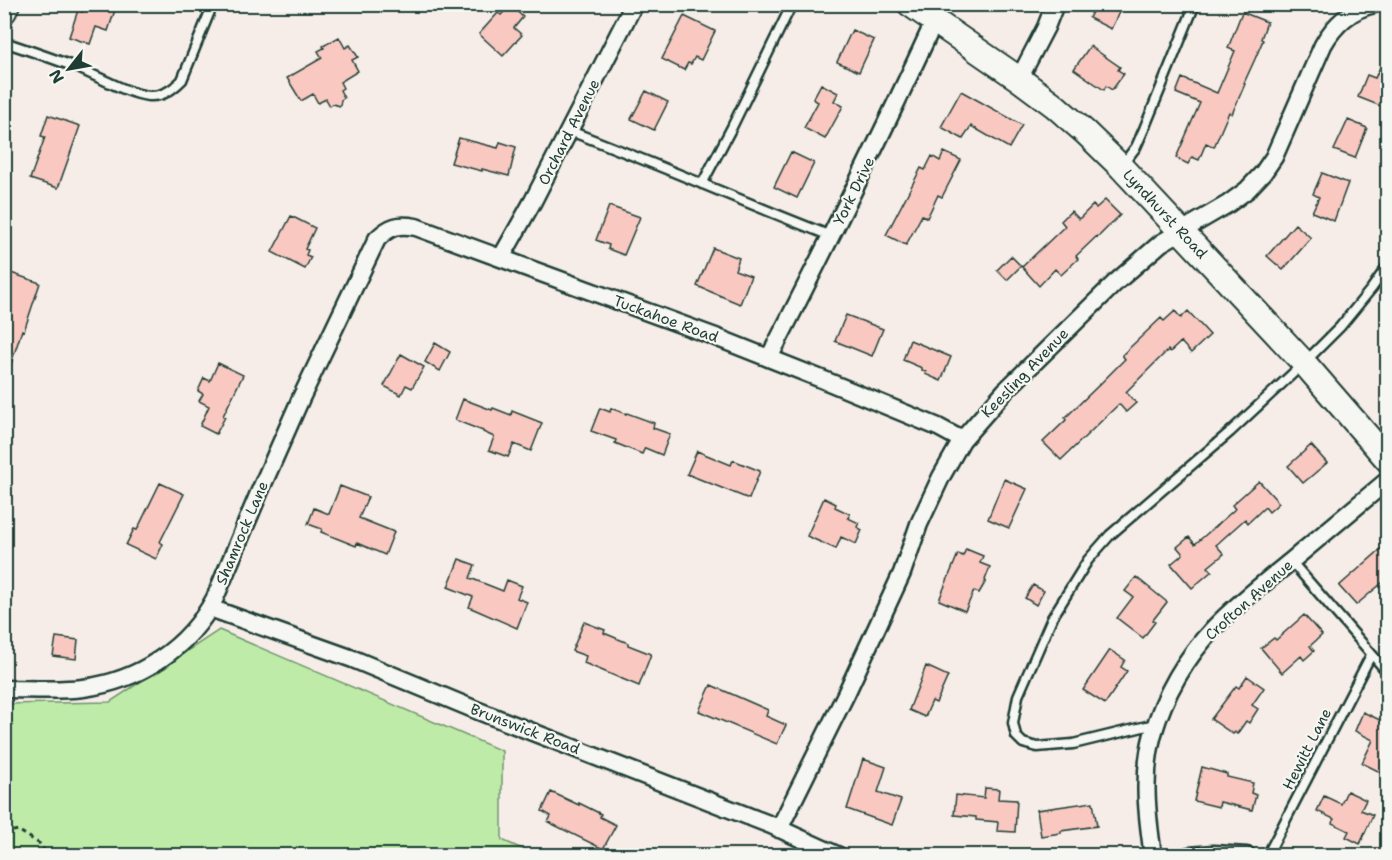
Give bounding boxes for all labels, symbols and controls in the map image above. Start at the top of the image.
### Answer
north arrow [39,39,99,99]
text: N [44,66,69,87]
street label: Orchard Avenue [534,76,604,188]
street label: York Drive [829,154,879,228]
street label: Lyndhurst Road [1118,165,1212,263]
street label: Tuckahoe Road [611,291,722,347]
street label: Keesling Avenue [977,324,1073,422]
street label: Shamrock Lane [211,478,273,588]
street label: Crofton Avenue [1201,555,1297,645]
street label: Brunswick Road [467,699,583,759]
street label: Hewitt Lane [1278,705,1336,793]

